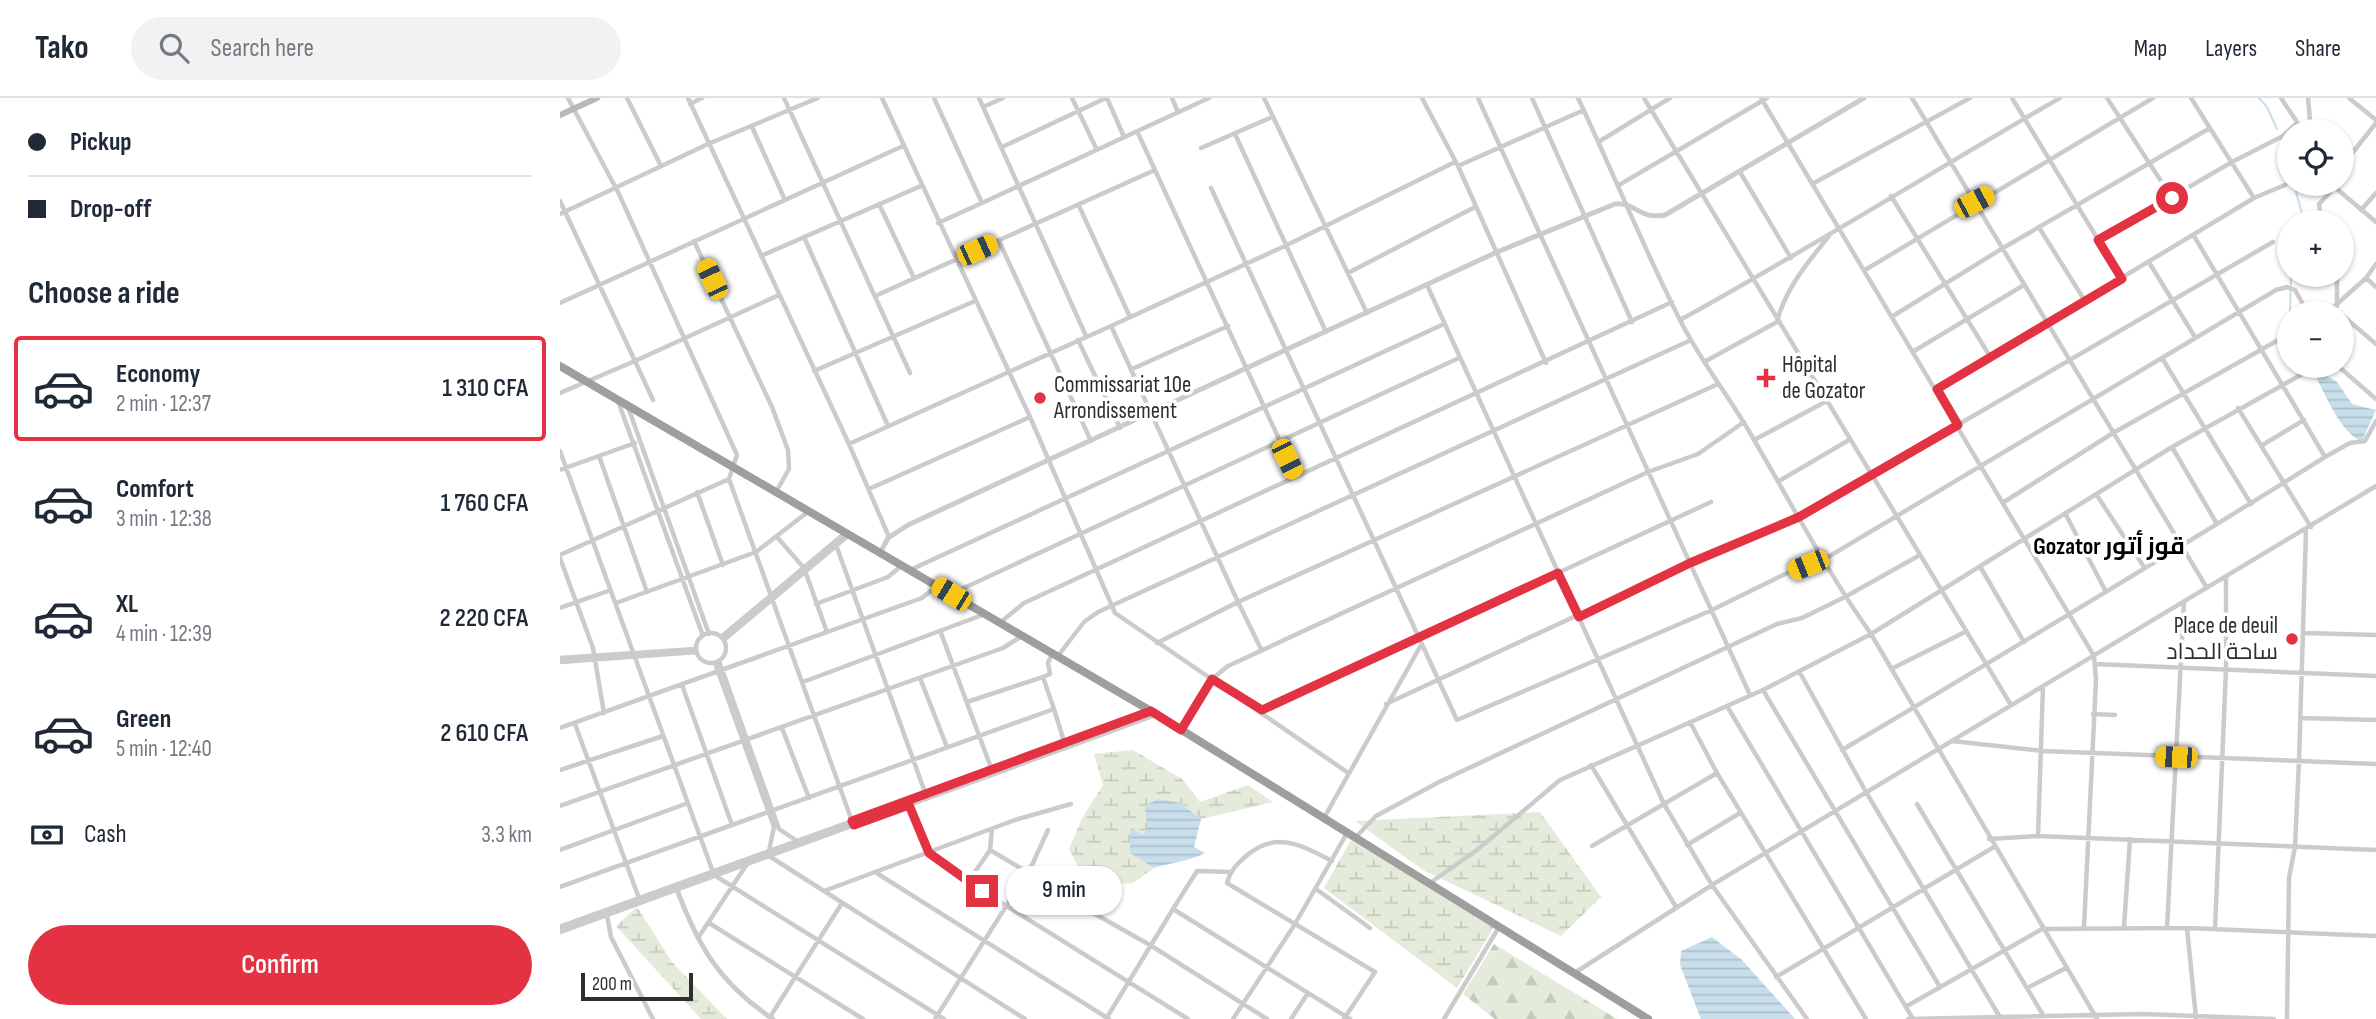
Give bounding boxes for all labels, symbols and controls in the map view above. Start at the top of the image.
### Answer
search box [131,17,621,80]
text: Tako [35,28,89,68]
icon: search [155,29,193,67]
text: Search here [211,33,314,64]
text: Map [2134,34,2167,63]
text: Layers [2205,34,2257,63]
text: Share [2295,34,2341,63]
map controls [2277,119,2354,378]
button: locate [2277,119,2354,196]
text: Pickup [70,127,132,158]
route start [2156,182,2188,214]
car [1951,183,1998,221]
text: Drop-off [70,194,151,225]
button: + [2277,210,2354,287]
car [954,232,1001,268]
car [694,256,731,302]
text: Choose a ride [28,274,180,313]
button: − [2277,301,2354,378]
place label: Hôpital de Gozator [1782,351,1866,405]
icon: car [32,357,95,420]
text: Economy [116,359,200,390]
marker: Hôpital de Gozator [1756,368,1776,388]
place label: Commissariat 10e Arrondissement [1053,371,1191,425]
text: 1 310 CFA [442,373,528,404]
text: 2 min · 12:37 [116,390,211,418]
marker: Commissariat 10e Arrondissement [1032,390,1048,406]
car [1269,436,1306,482]
icon: car [32,472,95,535]
text: Comfort [116,474,194,505]
text: 1 760 CFA [440,488,528,519]
text: 3 min · 12:38 [116,505,212,533]
district label: Gozator قوز أتور [2033,530,2185,561]
car [1785,547,1832,583]
car [928,574,975,614]
icon: car [32,587,95,650]
text: XL [116,589,138,620]
text: 2 220 CFA [440,603,528,634]
place label: Place de deuil ساحة الحداد [2166,612,2278,666]
text: 4 min · 12:39 [116,620,212,648]
marker: Place de deuil ساحة الحداد [2284,631,2300,647]
icon: car [32,702,95,765]
text: Green [116,704,171,735]
text: 2 610 CFA [440,718,528,749]
text: 5 min · 12:40 [116,735,212,763]
car [2155,746,2198,768]
icon: cash [28,816,66,854]
text: Cash [84,819,127,850]
text: 3.3 km [481,821,532,849]
callout: 9 min [1006,866,1122,916]
route end [966,875,998,907]
text: 9 min [1042,876,1086,904]
button: Confirm [28,925,532,1005]
scale bar [581,970,693,1002]
text: 200 m [592,973,632,996]

